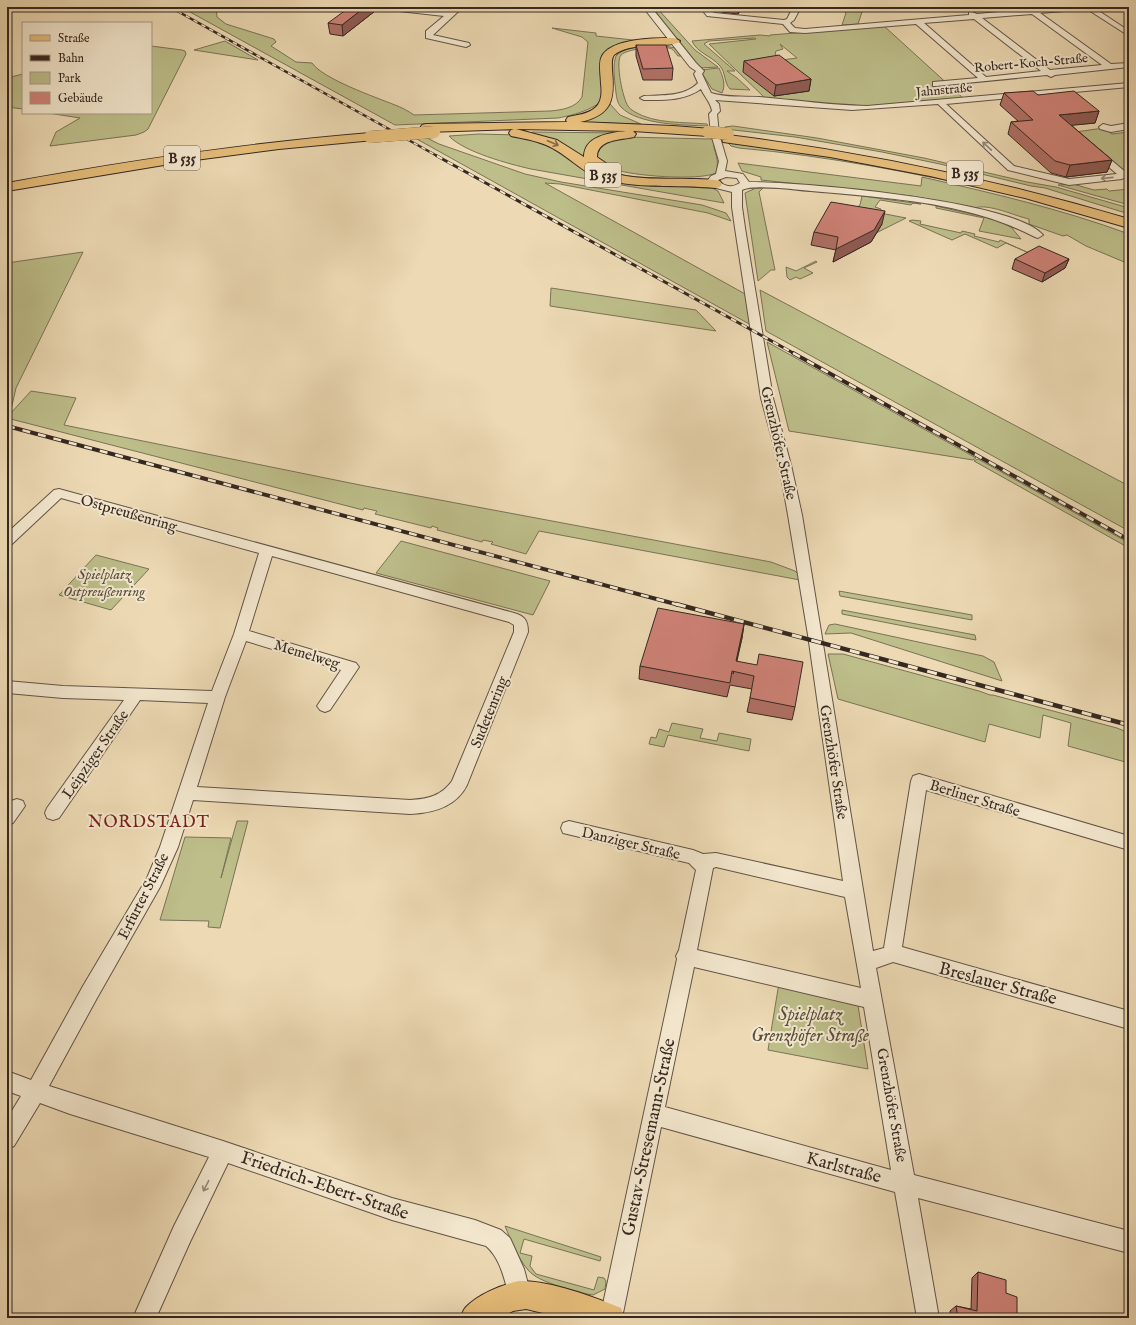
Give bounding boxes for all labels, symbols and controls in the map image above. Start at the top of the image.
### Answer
legend [22,22,152,114]
text: Straße [58,31,90,46]
street label: Robert-Koch-Straße [974,50,1089,77]
text: Bahn [58,51,85,66]
text: Park [58,71,81,86]
street label: Jahnstraße [913,80,973,102]
text: Gebäude [58,91,103,106]
one-way arrow [547,140,559,148]
one-way arrow [982,141,992,150]
road number: B 535 [164,146,200,170]
road number: B 535 [947,161,983,185]
road number: B 535 [585,163,621,187]
one-way arrow [1101,174,1114,182]
street label: Grenzhöfer Straße [756,385,801,502]
street label: Ostpreußenring [78,491,180,537]
park label: Spielplatz Ostpreußenring [63,565,146,602]
street label: Memelweg [272,635,343,674]
street label: Sudetenring [466,673,513,751]
street label: Grenzhöfer Straße [815,703,852,821]
street label: Leipziger Straße [58,706,133,802]
street label: Berliner Straße [927,776,1022,821]
district label: NORDSTADT [88,812,210,833]
street label: Danziger Straße [580,823,682,864]
street label: Erfurter Straße [113,850,173,943]
street label: Breslauer Straße [936,958,1059,1011]
park label: Spielplatz Grenzhöfer Straße [751,1004,869,1048]
street label: Gustav-Stresemann-Straße [617,1036,682,1238]
street label: Grenzhöfer Straße [872,1046,911,1164]
street label: Friedrich-Ebert-Straße [237,1147,412,1226]
street label: Karlstraße [804,1147,884,1189]
one-way arrow [202,1180,209,1192]

